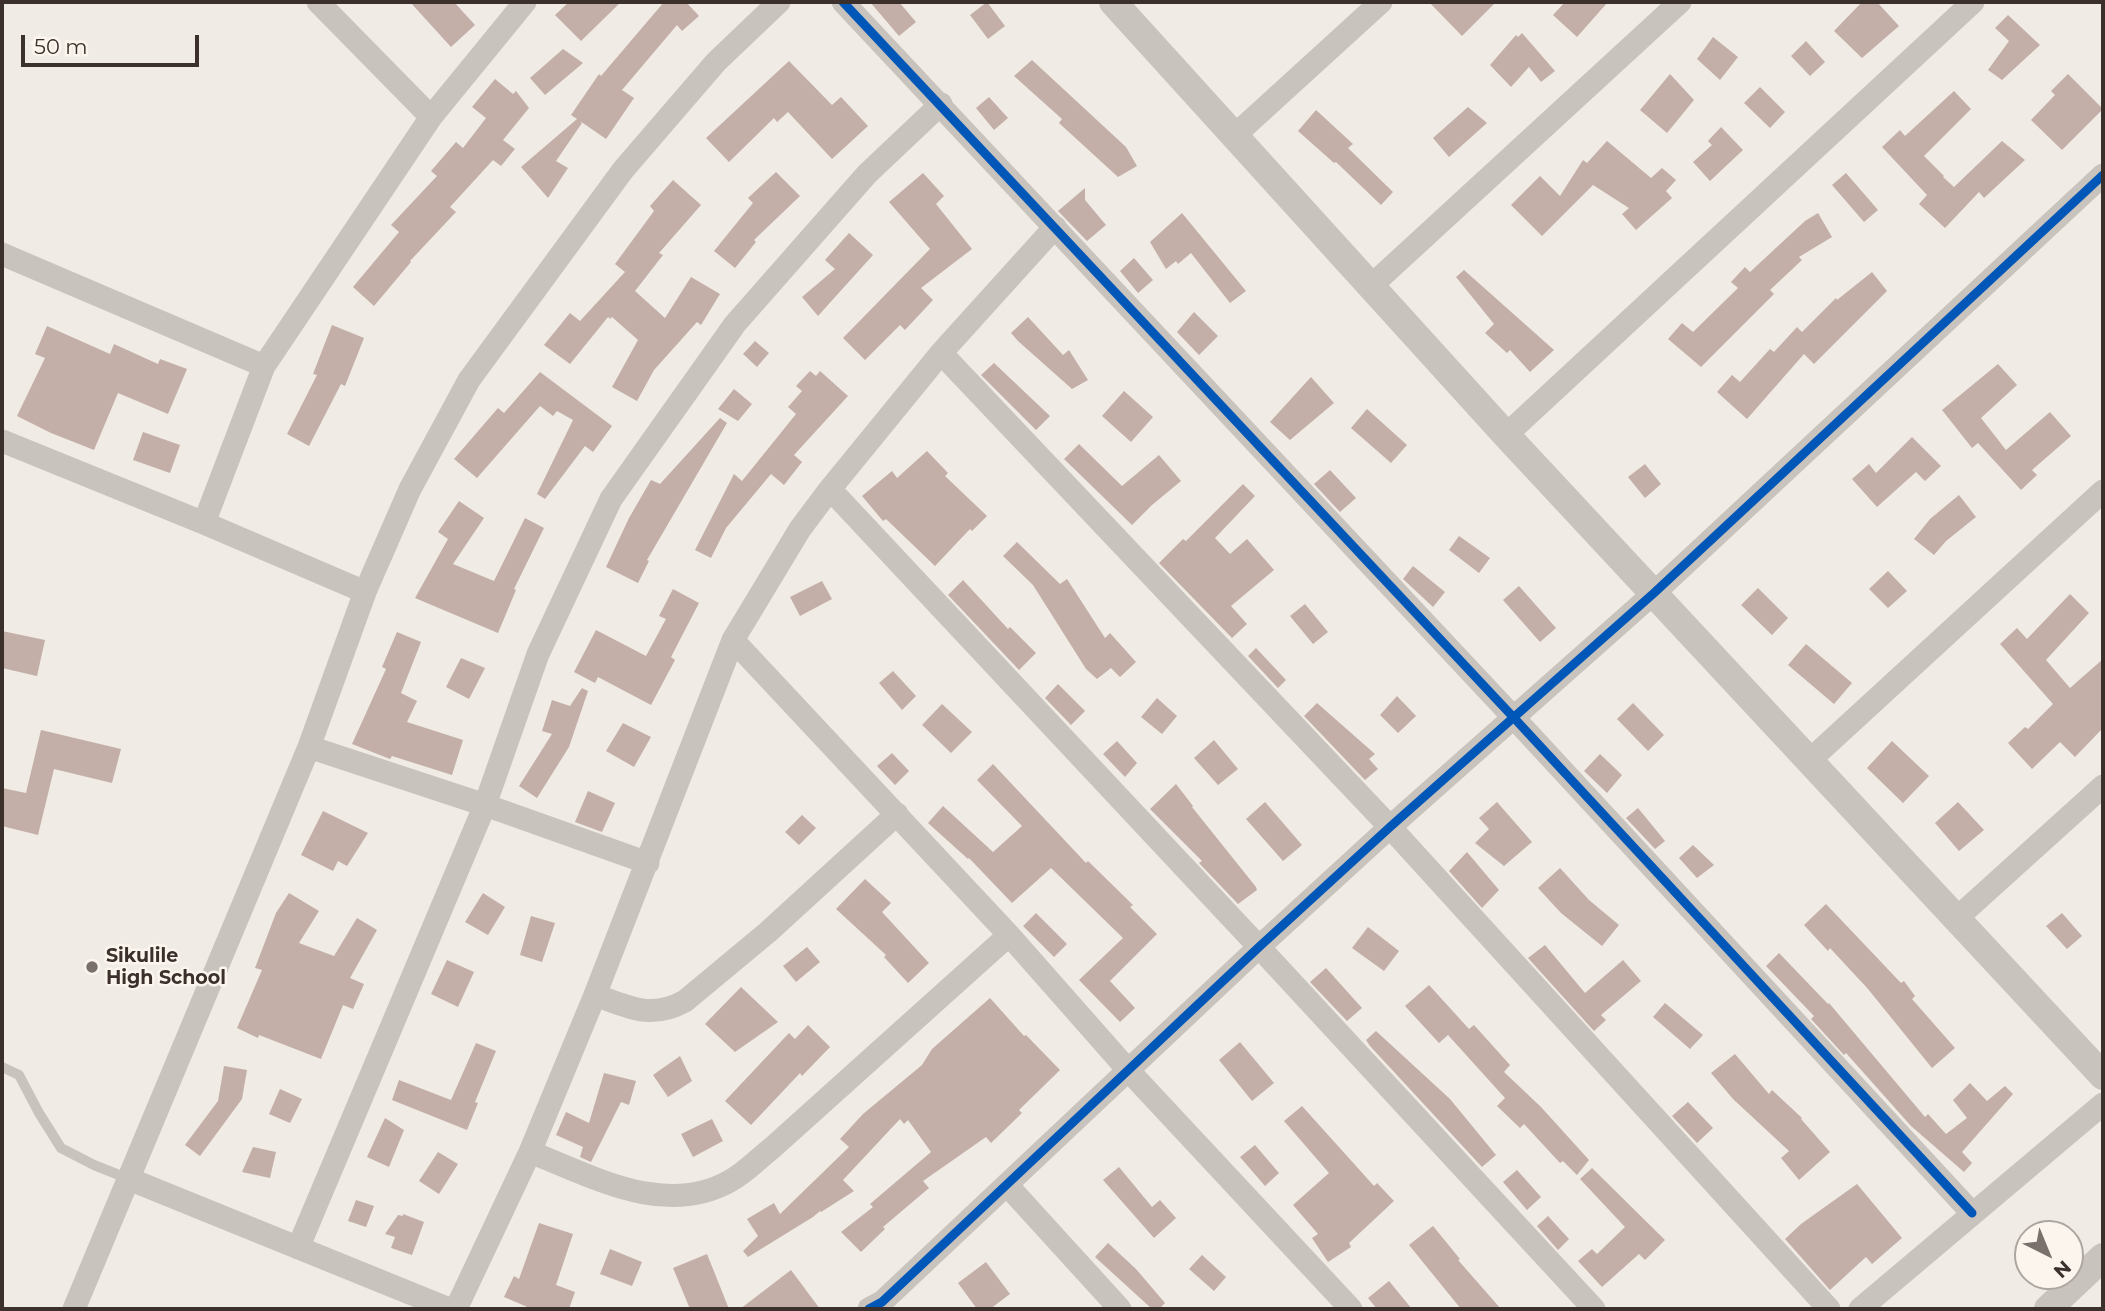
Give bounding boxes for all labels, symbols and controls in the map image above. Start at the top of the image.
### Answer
scale bar [24,21,203,65]
text: 50 m [34,34,88,59]
place label: Sikulile High School [106,945,226,989]
marker: Sikulile High School [84,959,100,975]
north arrow [2014,1220,2084,1290]
text: N [2049,1256,2076,1283]

